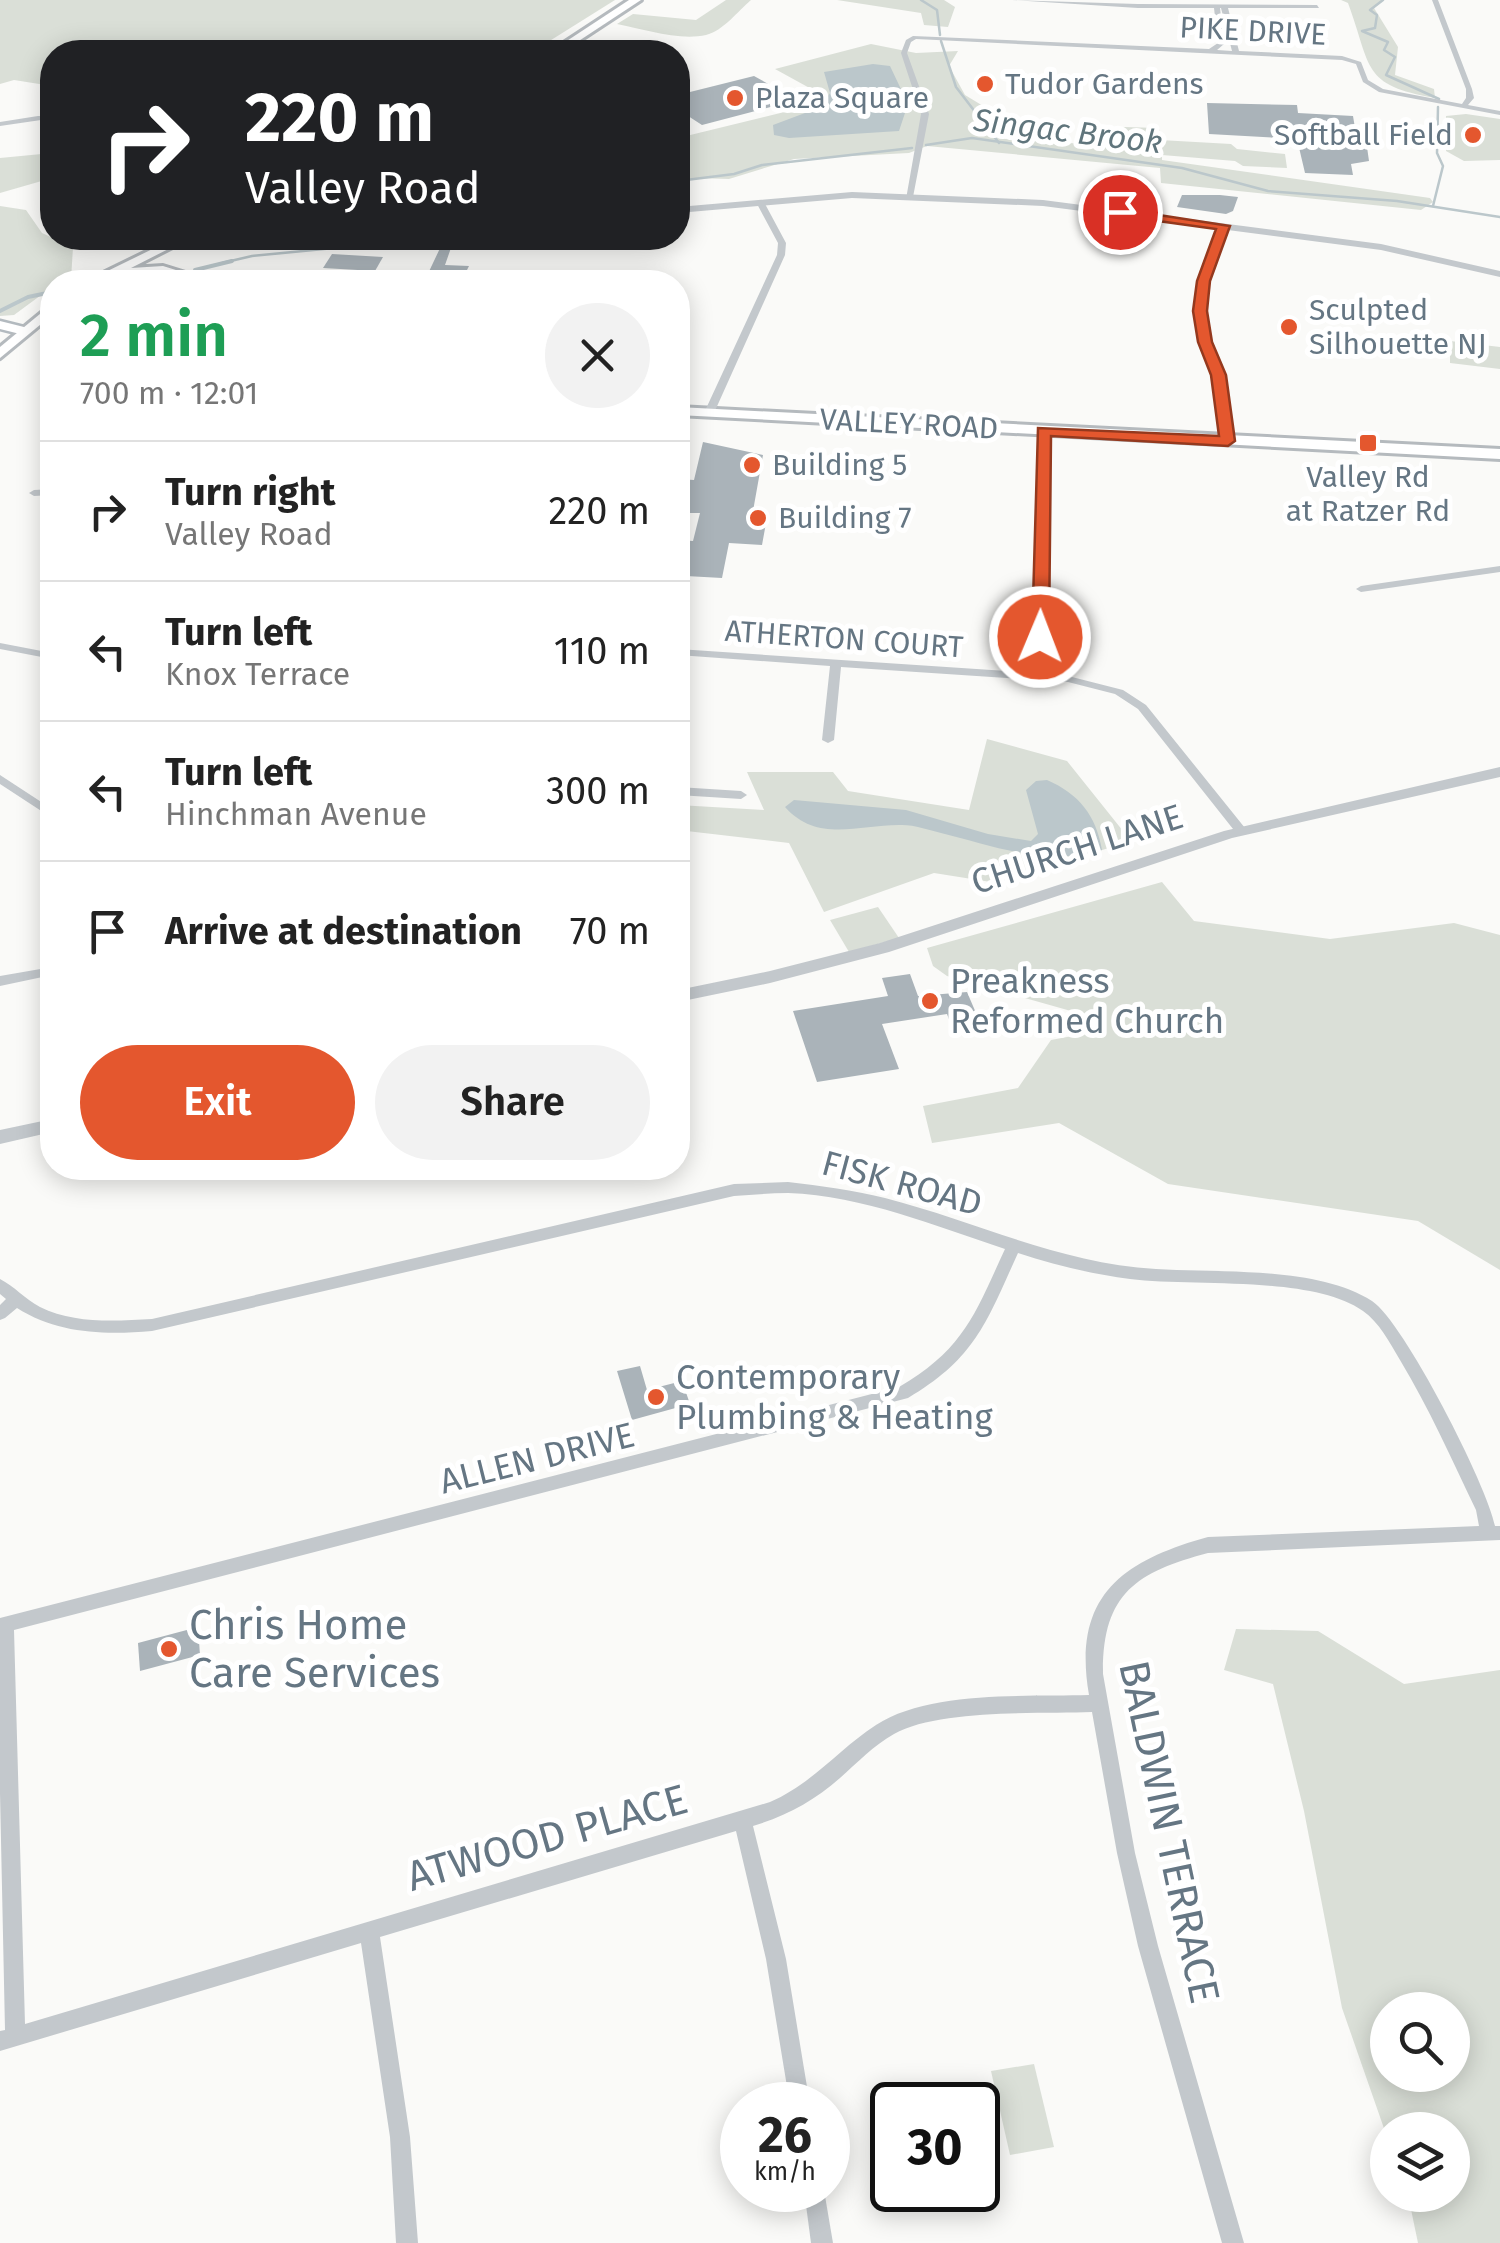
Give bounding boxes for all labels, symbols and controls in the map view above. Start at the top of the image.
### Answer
street label: PIKE DRIVE [1179,9,1327,53]
place label: Tudor Gardens [1005,66,1204,102]
marker: Tudor Gardens [974,73,996,95]
text: 220 m [245,76,434,160]
icon: right [80,80,210,210]
place label: Plaza Square [755,80,929,116]
marker: Plaza Square [724,87,746,109]
water label: Singac Brook [970,100,1165,161]
place label: Softball Field [1274,117,1453,153]
marker: Softball Field [1462,124,1484,146]
text: Valley Road [245,161,481,215]
pin [1078,170,1163,255]
icon: arrive [1093,185,1148,240]
place label: Sculpted Silhouette NJ [1309,292,1487,362]
text: 2 min [80,300,228,372]
button: close [545,303,650,408]
marker: Sculpted Silhouette NJ [1278,316,1300,338]
text: 700 m · 12:01 [80,374,258,412]
street label: VALLEY ROAD [819,401,999,447]
marker: Valley Rd at Ratzer Rd [1357,432,1379,454]
place label: Building 5 [772,447,907,483]
marker: Building 5 [741,454,763,476]
place label: Valley Rd at Ratzer Rd [1286,459,1450,529]
text: Turn right [165,469,335,515]
icon: right [80,484,135,539]
text: 220 m [549,488,650,534]
place label: Building 7 [778,500,912,536]
marker: Building 7 [747,507,769,529]
text: Valley Road [165,515,333,553]
position arrow [988,585,1092,689]
text: Turn left [165,609,312,655]
street label: ATHERTON COURT [724,613,965,665]
icon: left [80,624,135,679]
text: 110 m [554,628,650,674]
text: Knox Terrace [165,655,350,693]
text: Turn left [165,749,312,795]
icon: left [80,764,135,819]
text: 300 m [546,768,650,814]
text: Hinchman Avenue [165,795,427,833]
street label: CHURCH LANE [966,795,1188,903]
icon: arrive [80,904,135,959]
text: Arrive at destination [165,908,522,954]
text: 70 m [570,908,650,954]
place label: Preakness Reformed Church [950,960,1224,1042]
marker: Preakness Reformed Church [919,990,941,1012]
button: Exit [80,1045,355,1160]
button: Share [375,1045,650,1160]
street label: FISK ROAD [817,1142,987,1224]
place label: Contemporary Plumbing & Heating [676,1356,994,1438]
marker: Contemporary Plumbing & Heating [645,1386,667,1408]
street label: ALLEN DRIVE [435,1414,639,1502]
place label: Chris Home Care Services [189,1600,440,1698]
marker: Chris Home Care Services [158,1638,180,1660]
street label: BALDWIN TERRACE [1108,1656,1230,2008]
street label: ATWOOD PLACE [401,1774,693,1902]
map controls [1370,1992,1470,2212]
button: search [1370,1992,1470,2092]
speed limit sign: 30 [870,2082,1000,2212]
text: 26 [758,2105,812,2165]
button: layers [1370,2112,1470,2212]
text: km/h [754,2157,816,2187]

